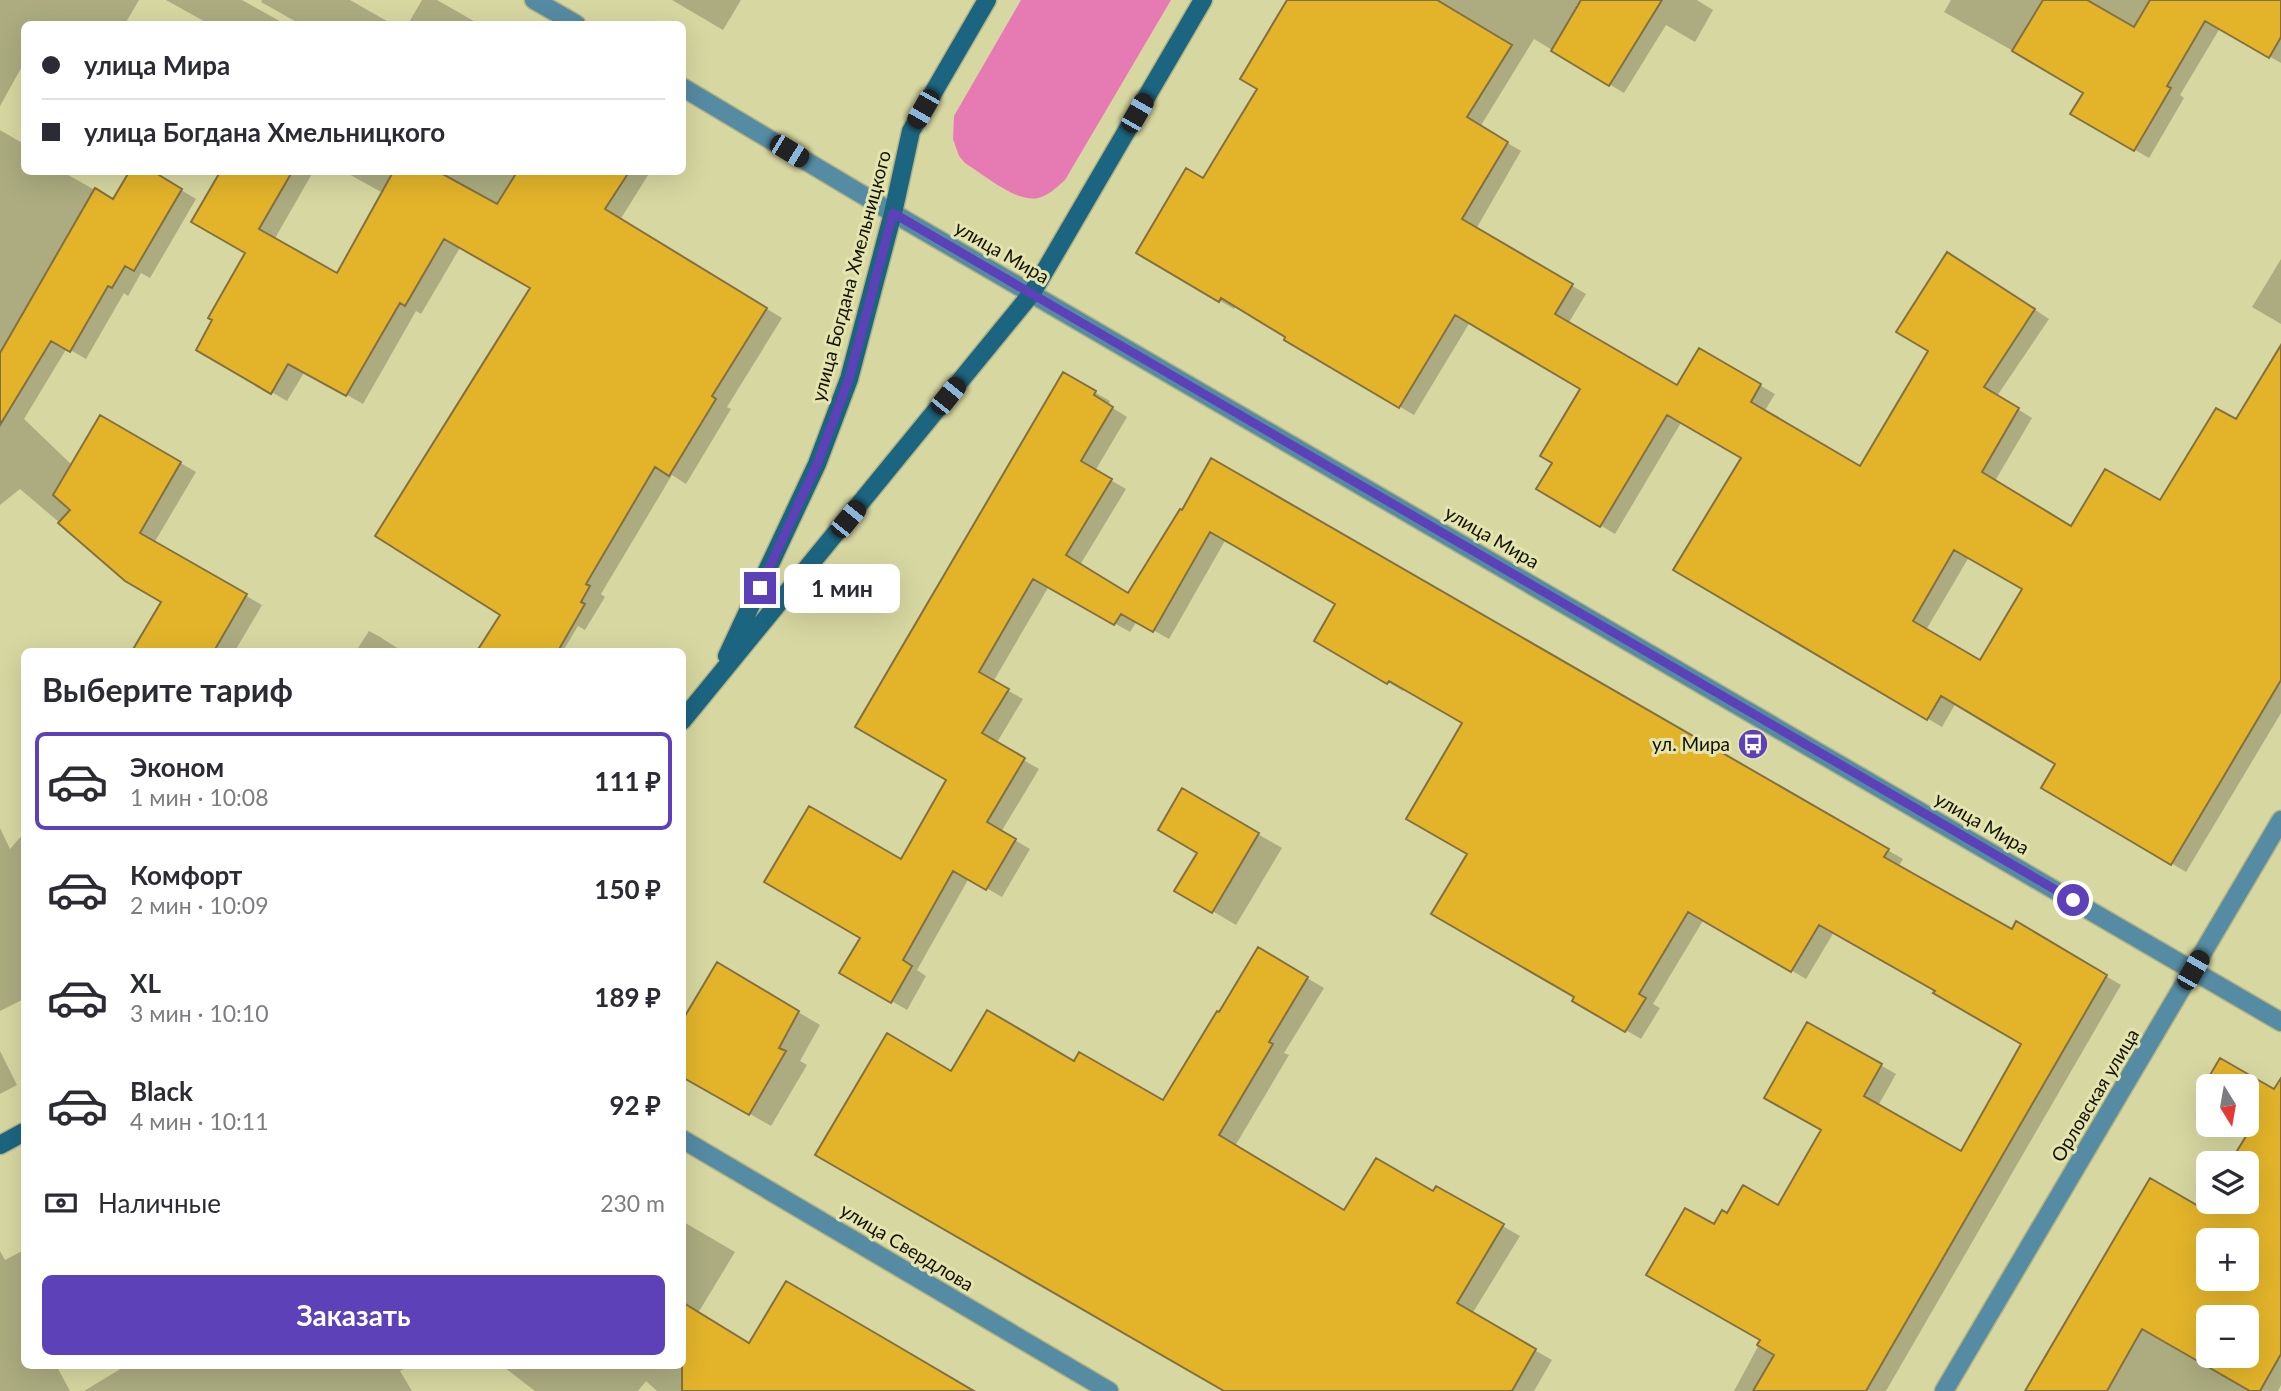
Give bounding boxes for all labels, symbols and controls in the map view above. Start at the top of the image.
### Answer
text: улица Мира [84,49,230,81]
car [904,86,943,132]
car [1118,90,1157,136]
text: улица Богдана Хмельницкого [84,116,445,148]
car [766,131,813,171]
street label: улица Богдана Хмельницкого [806,148,895,404]
street label: улица Мира [951,215,1054,288]
car [927,373,970,419]
car [827,496,870,542]
street label: улица Мира [1441,500,1544,573]
callout: 1 мин [784,564,900,612]
route end [744,572,776,604]
text: 1 мин [811,574,873,602]
text: Выберите тариф [42,670,293,709]
bus stop icon: ул. Мира [1736,727,1770,761]
place label: ул. Мира [1652,732,1730,755]
icon: car [46,750,109,813]
text: Эконом [130,751,224,783]
text: 111 ₽ [594,765,661,797]
text: 1 мин · 10:08 [130,783,269,811]
street label: улица Мира [1931,786,2034,859]
icon: car [46,858,109,921]
text: Комфорт [130,859,242,891]
text: 150 ₽ [594,873,661,905]
route start [2057,884,2089,916]
text: 2 мин · 10:09 [130,891,269,919]
car [2174,947,2213,993]
icon: car [46,966,109,1029]
text: XL [130,967,161,999]
text: 189 ₽ [594,981,661,1013]
text: 3 мин · 10:10 [130,999,269,1027]
street label: Орловская улица [2046,1024,2143,1165]
icon: car [46,1074,109,1137]
north arrow [2196,1074,2259,1138]
map controls [2196,1074,2259,1368]
text: Black [130,1075,193,1107]
text: 92 ₽ [609,1089,661,1121]
text: 4 мин · 10:11 [130,1107,269,1135]
button: layers [2196,1151,2259,1214]
icon: cash [42,1184,80,1222]
text: Наличные [98,1187,221,1219]
text: 230 m [600,1189,665,1217]
street label: улица Свердлова [836,1198,978,1295]
button: + [2196,1228,2259,1291]
button: Заказать [42,1275,665,1355]
button: − [2196,1305,2259,1368]

